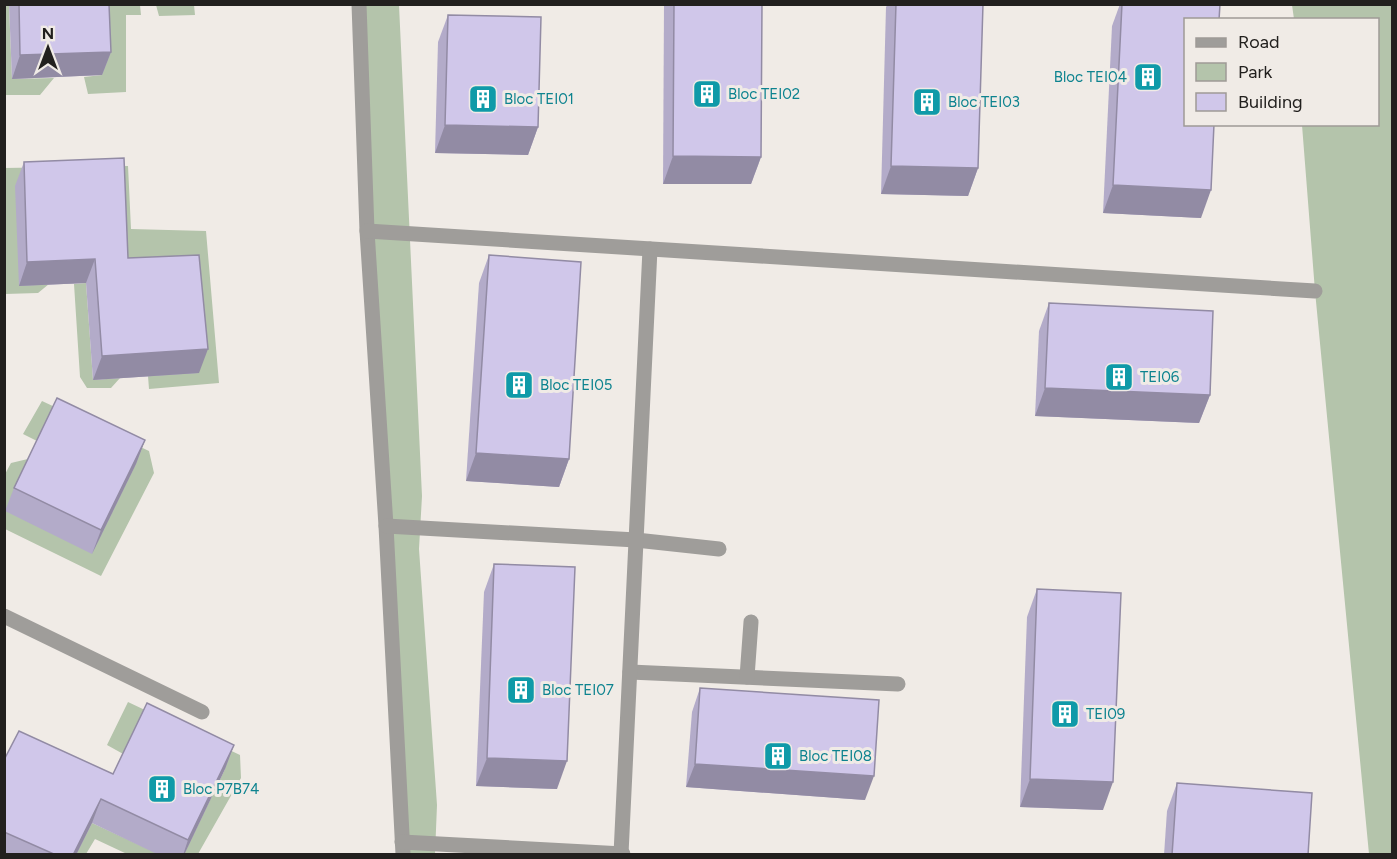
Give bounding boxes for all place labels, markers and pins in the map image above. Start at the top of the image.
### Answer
building icon: Bloc TEI04 [1132,61,1164,93]
place label: Bloc TEI04 [1054,68,1127,86]
building icon: Bloc TEI02 [691,78,723,110]
building icon: Bloc TEI01 [467,83,499,115]
place label: Bloc TEI02 [728,85,800,103]
building icon: Bloc TEI03 [911,86,943,118]
place label: Bloc TEI01 [504,90,574,108]
place label: Bloc TEI03 [948,93,1020,111]
building icon: TEI06 [1103,361,1135,393]
place label: TEI06 [1140,368,1180,386]
building icon: Bloc TEI05 [503,369,535,401]
place label: Bloc TEI05 [540,376,612,394]
building icon: Bloc TEI07 [505,674,537,706]
place label: Bloc TEI07 [542,681,614,699]
building icon: TEI09 [1049,698,1081,730]
place label: TEI09 [1086,705,1125,723]
building icon: Bloc TEI08 [762,740,794,772]
place label: Bloc TEI08 [799,747,872,765]
building icon: Bloc P7B74 [146,773,178,805]
place label: Bloc P7B74 [183,780,259,798]

